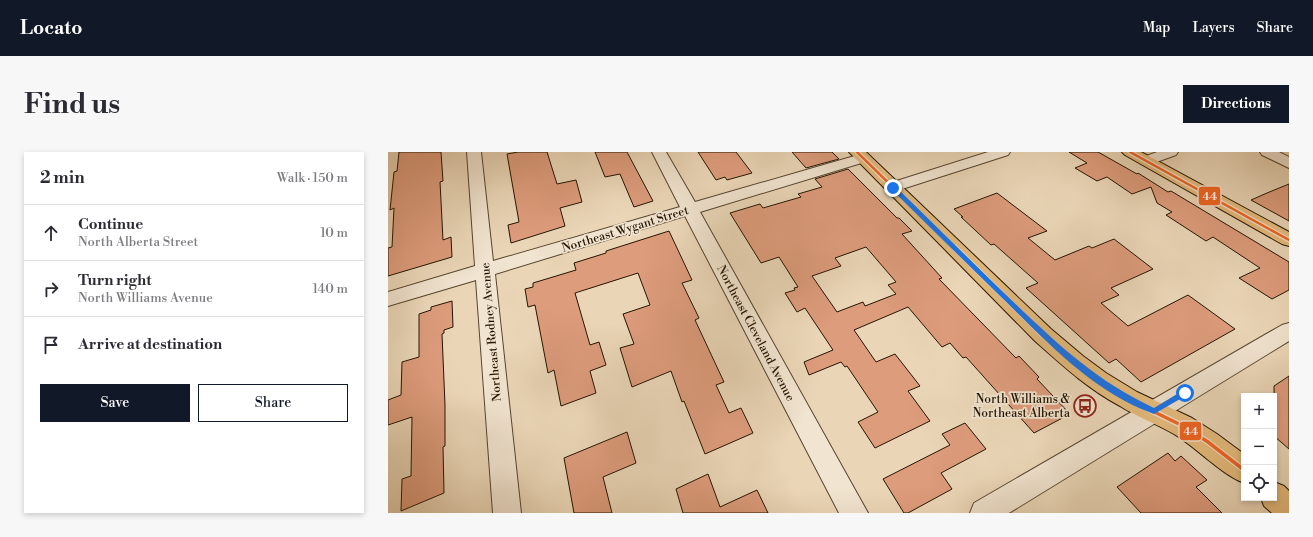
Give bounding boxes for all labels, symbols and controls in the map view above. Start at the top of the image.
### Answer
text: Locato [20,16,82,40]
text: Map [1143,19,1170,37]
text: Layers [1192,19,1235,37]
text: Share [1257,19,1293,37]
button: Directions [1183,85,1289,123]
text: Find us [24,87,120,122]
text: 2 min [40,167,85,189]
text: Walk · 150 m [277,170,348,186]
route end [884,179,902,197]
line badge: 44 [1198,186,1221,206]
text: 44 [1203,190,1217,204]
street label: Northeast Wygant Street [560,203,691,256]
text: Continue [78,215,143,234]
icon: ahead [40,222,62,244]
text: 10 m [320,225,348,241]
text: North Alberta Street [78,234,198,250]
street label: Northeast Rodney Avenue [478,262,505,402]
street label: Northeast Cleveland Avenue [713,263,798,404]
text: Turn right [78,271,152,290]
icon: right [40,278,62,300]
text: 140 m [312,281,348,297]
text: North Williams Avenue [78,290,213,306]
icon: arrive [40,334,62,356]
text: Arrive at destination [78,335,222,354]
button: Save [40,384,190,422]
button: Share [198,384,348,422]
route start [1176,384,1194,402]
place label: North Williams & Northeast Alberta [972,392,1071,421]
bus stop icon: North Williams & Northeast Alberta [1072,393,1098,419]
map controls [1241,393,1277,501]
button: + [1241,393,1277,429]
line badge: 44 [1179,421,1202,441]
text: 44 [1184,425,1198,439]
button: − [1241,429,1277,465]
button: locate [1241,465,1277,501]

